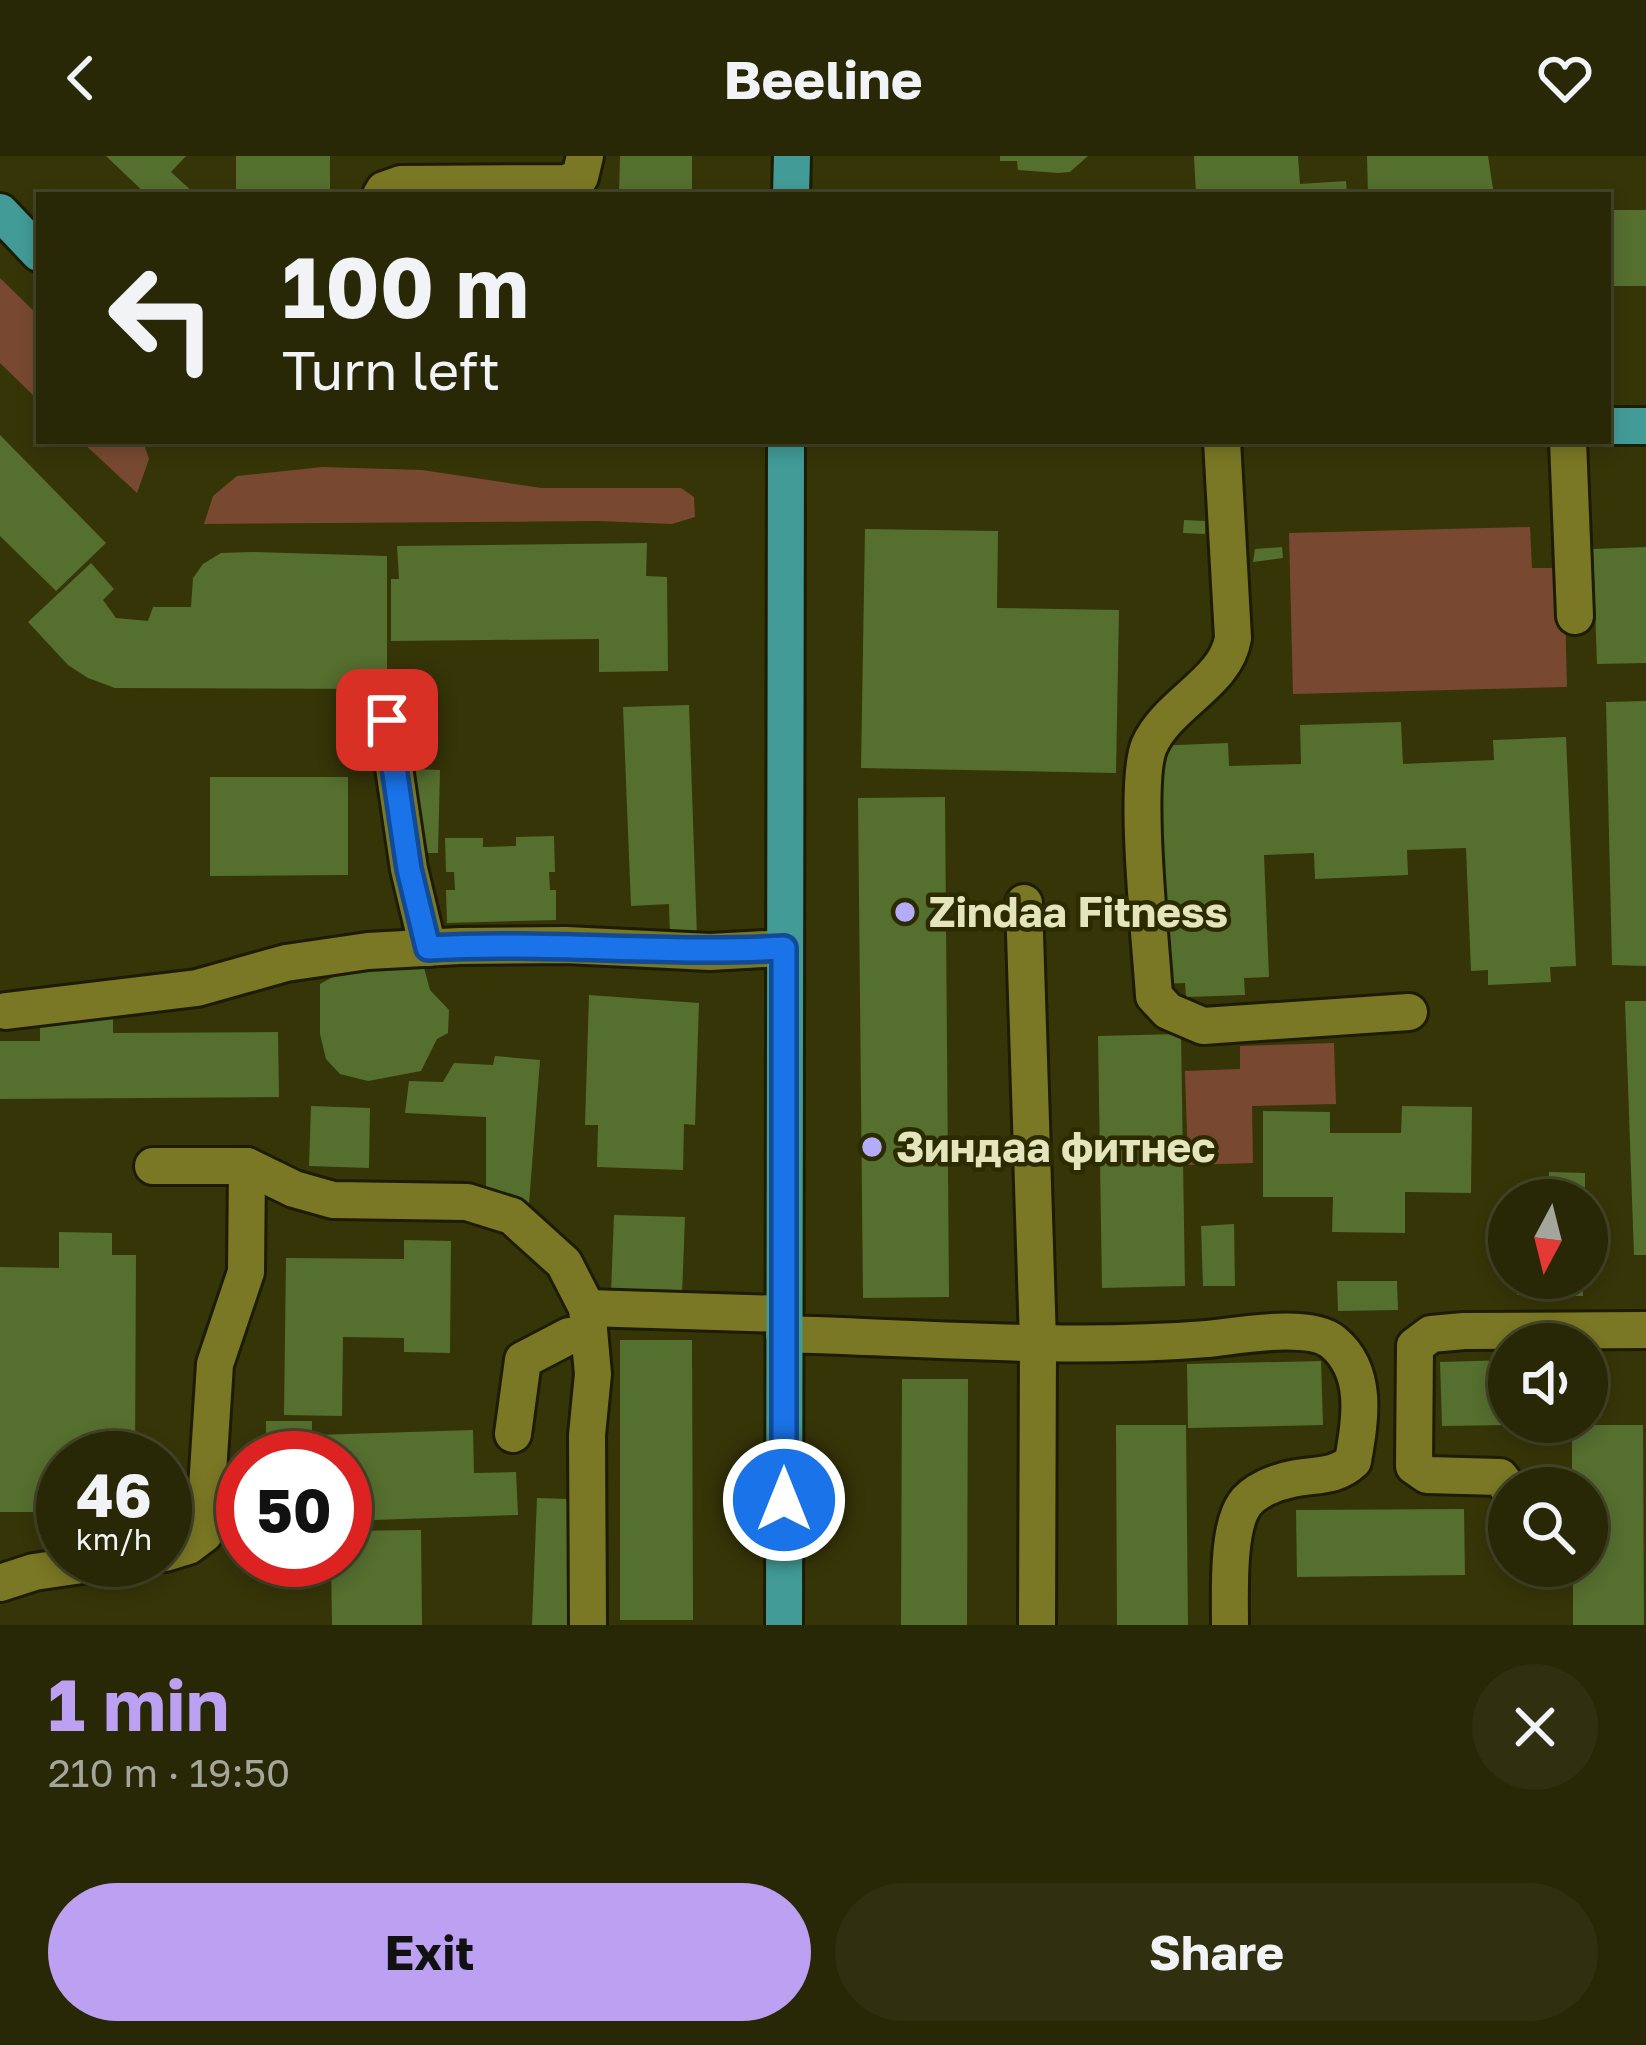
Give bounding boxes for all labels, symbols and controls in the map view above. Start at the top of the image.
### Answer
icon: back [48,45,114,111]
icon: heart [1532,45,1598,111]
text: Beeline [723,46,923,111]
text: 100 m [282,236,529,336]
icon: left [84,240,240,396]
text: Turn left [282,337,500,402]
pin [336,669,438,771]
icon: arrive [354,687,420,753]
place label: Zindaa Fitness [929,886,1228,936]
marker: Zindaa Fitness [892,899,918,925]
place label: Зиндаа фитнес [896,1121,1215,1171]
marker: Зиндаа фитнес [859,1134,885,1160]
north arrow [1488,1179,1608,1299]
map controls [1488,1179,1608,1587]
button: sound [1488,1323,1608,1443]
speed limit sign: 50 [216,1431,372,1587]
position arrow [721,1437,847,1563]
text: 46 [76,1458,152,1530]
button: search [1488,1467,1608,1587]
text: km/h [76,1521,152,1557]
text: 1 min [48,1660,229,1747]
button: close [1472,1664,1598,1790]
text: 210 m · 19:50 [48,1749,290,1796]
button: Exit [48,1883,811,2021]
button: Share [835,1883,1598,2021]

